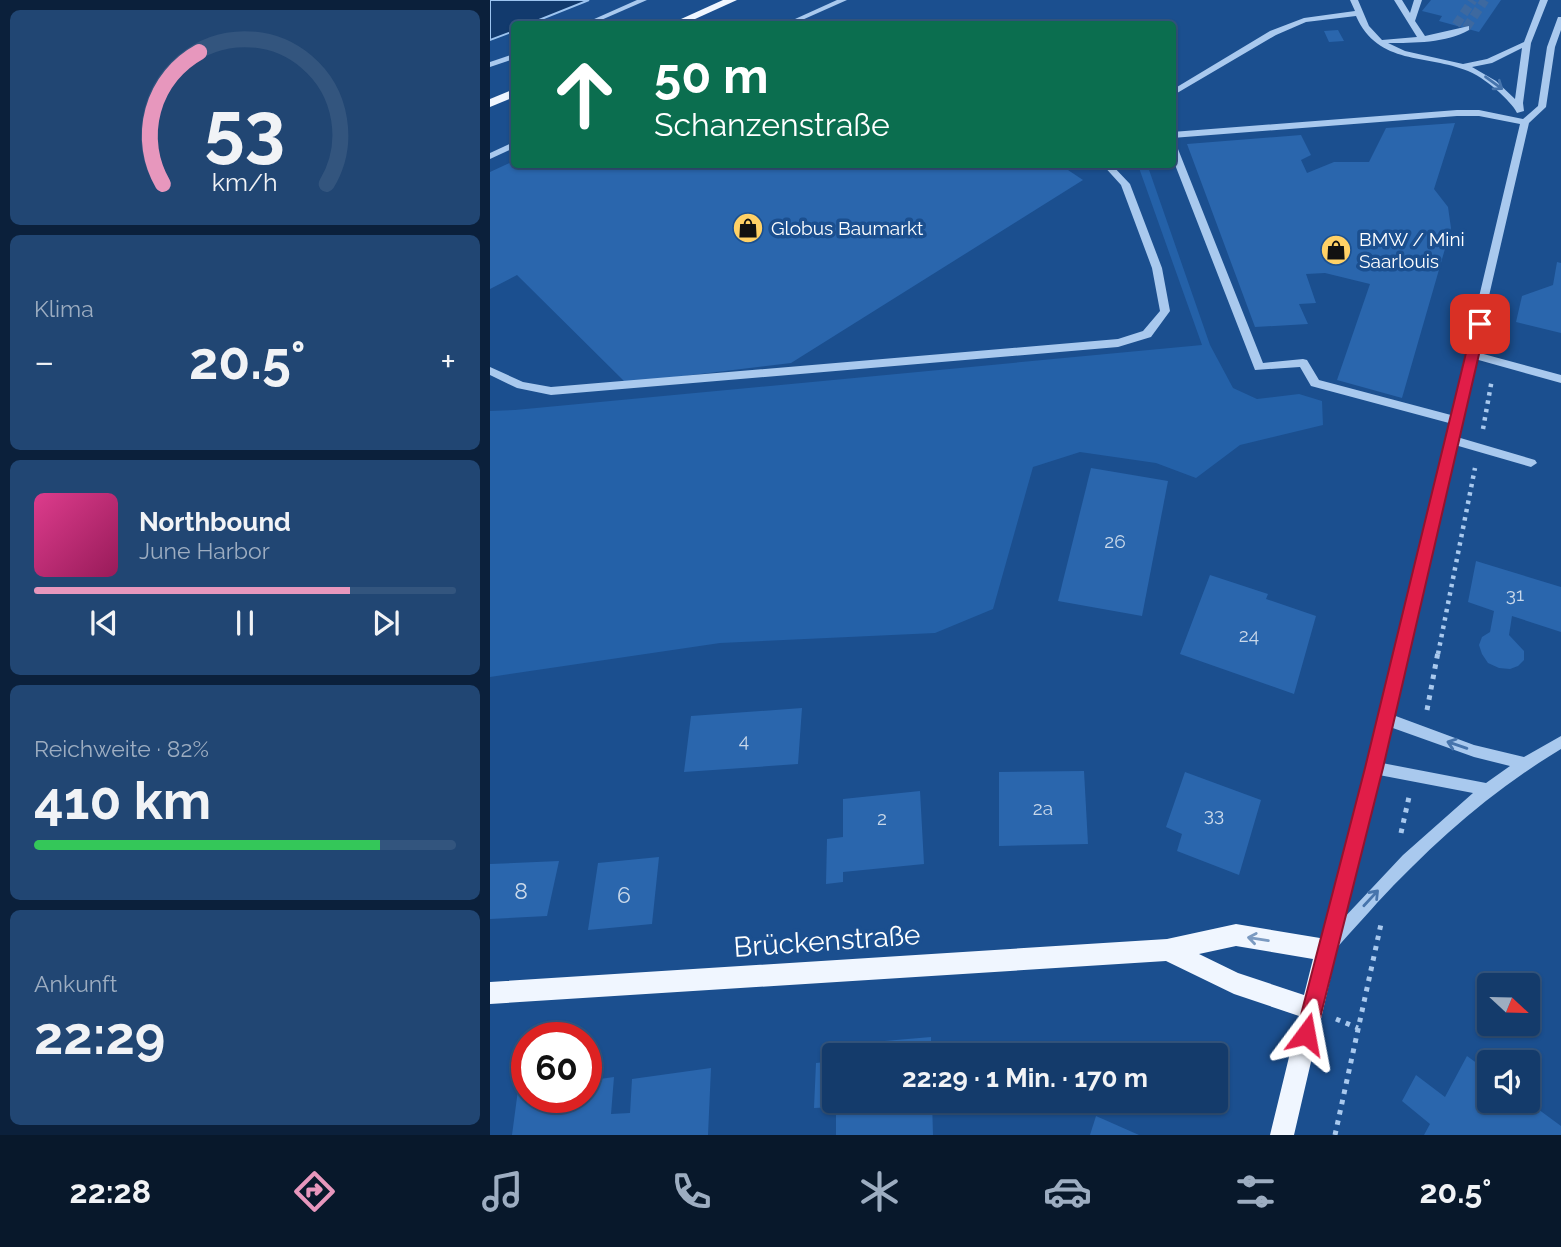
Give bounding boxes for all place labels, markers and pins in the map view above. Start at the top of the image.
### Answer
shop icon: Globus Baumarkt [731,211,765,245]
place label: Globus Baumarkt [771,217,924,239]
place label: BMW / Mini Saarlouis [1359,228,1465,272]
shop icon: BMW / Mini Saarlouis [1319,233,1353,267]
pin [1450,294,1510,354]

